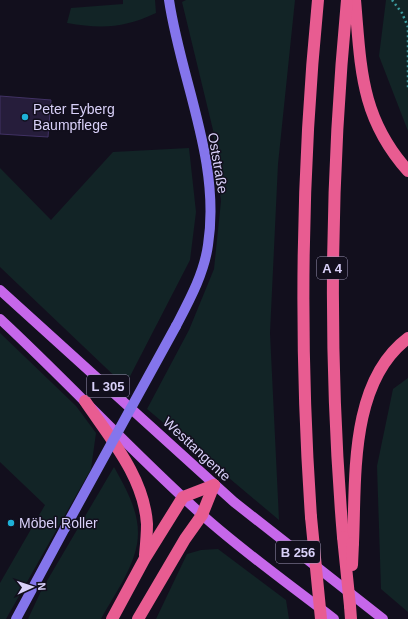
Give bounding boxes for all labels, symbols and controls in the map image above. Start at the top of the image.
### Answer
place label: Peter Eyberg Baumpflege [33,101,115,133]
marker: Peter Eyberg Baumpflege [20,112,30,122]
street label: Oststraße [205,131,231,195]
road number: A 4 [317,257,347,279]
road number: L 305 [87,375,129,397]
street label: Westtangente [160,414,234,484]
place label: Möbel Roller [19,515,98,531]
marker: Möbel Roller [6,518,16,528]
road number: B 256 [276,541,320,563]
north arrow [12,567,52,607]
text: N [36,582,48,591]

